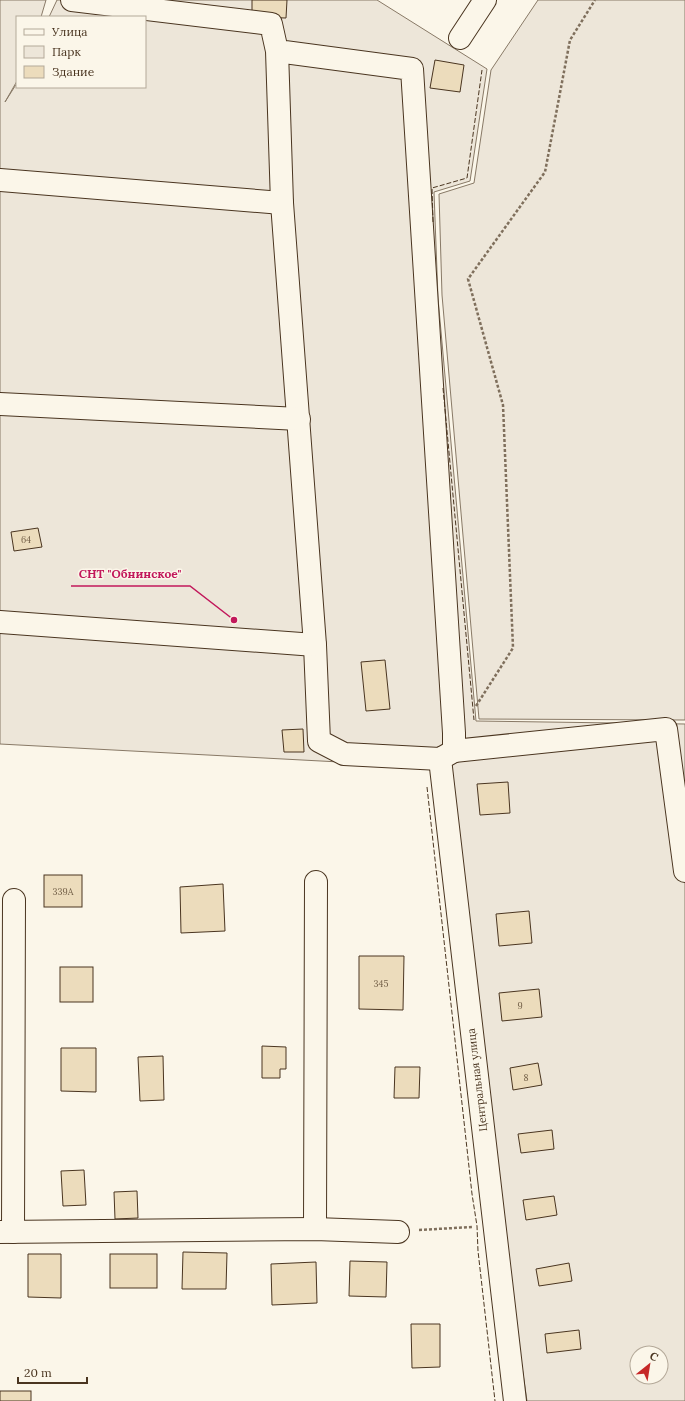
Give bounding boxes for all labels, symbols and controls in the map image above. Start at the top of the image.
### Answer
legend [16,16,146,88]
text: Улица [51,24,88,39]
text: Парк [52,44,81,59]
text: Здание [52,64,95,79]
house number: 64 [21,534,31,545]
callout: СНТ "Обнинское" [71,562,190,586]
text: СНТ "Обнинское" [79,566,181,581]
house number: 339А [53,886,74,897]
house number: 345 [374,978,388,989]
house number: 9 [517,1000,523,1011]
street label: Центральная улица [464,1027,490,1132]
house number: 8 [523,1072,529,1083]
north arrow [629,1345,669,1385]
text: С [647,1348,661,1365]
scale bar [18,1359,87,1385]
text: 20 m [24,1365,52,1380]

